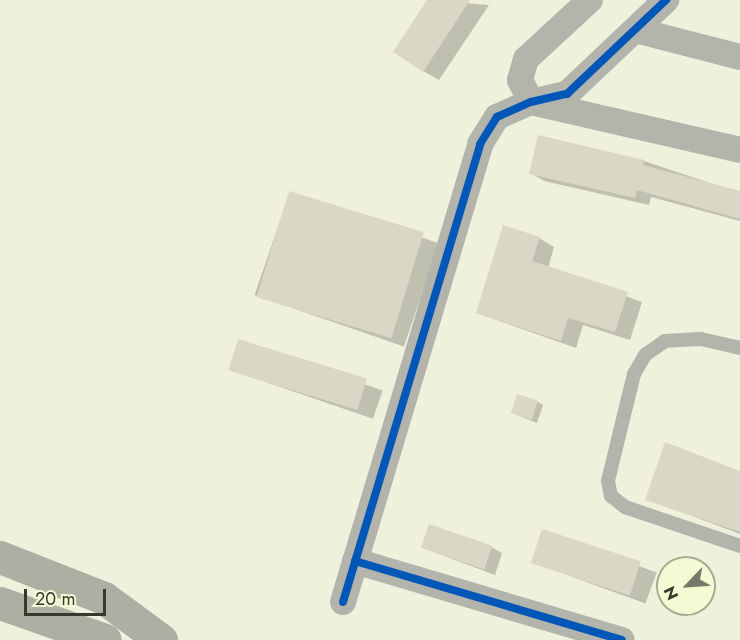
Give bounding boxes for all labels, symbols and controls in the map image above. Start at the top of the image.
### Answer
north arrow [656,556,716,616]
scale bar [27,577,110,615]
text: N [658,582,684,604]
text: 20 m [35,586,75,612]

